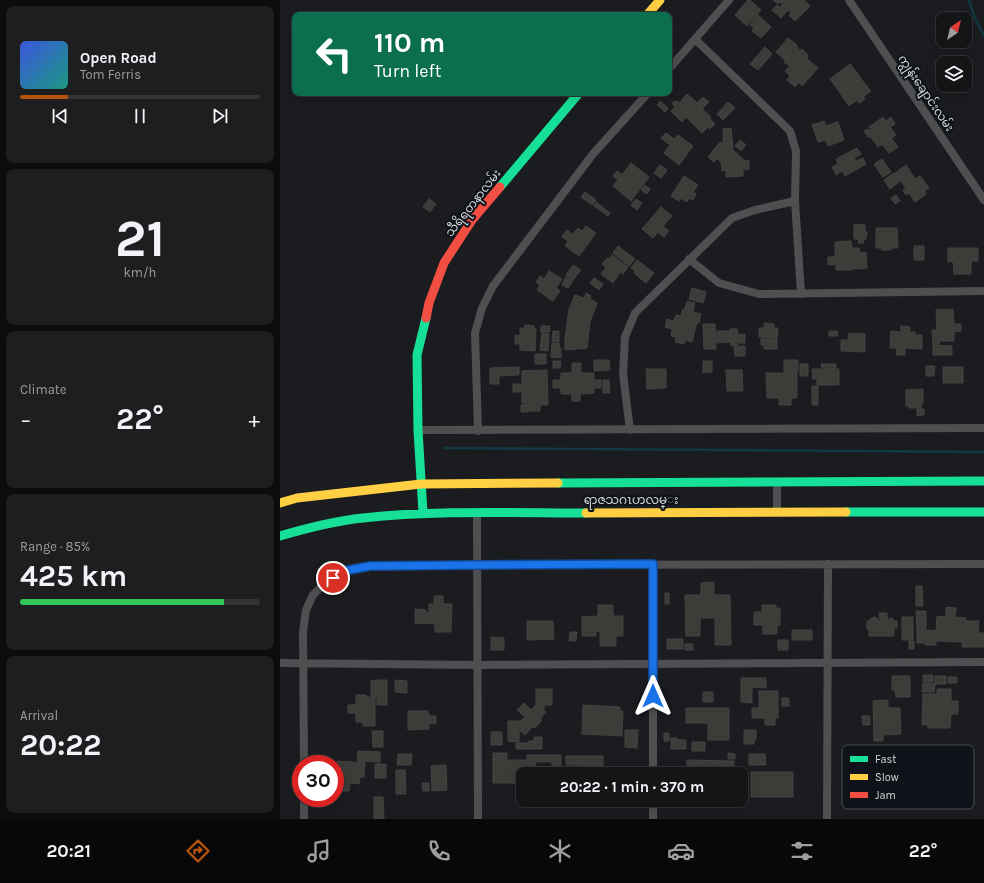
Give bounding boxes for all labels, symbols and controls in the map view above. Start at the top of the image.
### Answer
north arrow [936,12,972,48]
map controls [936,12,972,92]
text: 110 m [374,26,445,59]
icon: left [308,28,360,80]
text: Open Road [80,49,157,67]
street label: ကျွန်းချောင်းလမ်း [892,51,958,136]
button: layers [936,56,972,92]
text: Turn left [374,60,442,82]
text: Tom Ferris [80,67,141,82]
icon: previous [49,105,71,127]
icon: pause [129,105,151,127]
icon: next [209,105,231,127]
street label: သီရိရတနာလမ်း [441,165,506,241]
text: 21 [115,208,165,269]
text: km/h [124,265,156,280]
text: Climate [20,382,66,397]
text: 22° [116,401,164,437]
text: − [20,407,32,433]
text: + [248,407,260,433]
street label: ရာဇသဂၤဟလမ္း [584,493,678,510]
text: Range · 85% [20,539,90,554]
text: 425 km [20,558,127,594]
pin [316,561,350,595]
icon: arrive [322,567,344,589]
position arrow [632,675,674,717]
text: Arrival [20,708,58,723]
text: 20:22 [20,727,102,763]
legend [842,745,974,809]
text: Fast [875,753,896,766]
speed limit sign: 30 [292,755,344,807]
text: Slow [875,771,899,784]
text: 20:22 · 1 min · 370 m [560,778,704,796]
text: Jam [875,789,896,802]
icon: directions [184,837,212,865]
icon: music [305,837,333,865]
icon: phone [425,837,453,865]
icon: climate [546,837,574,865]
icon: car [667,837,695,865]
icon: filters [788,837,816,865]
text: 20:21 [46,840,91,862]
text: 22° [909,840,938,862]

